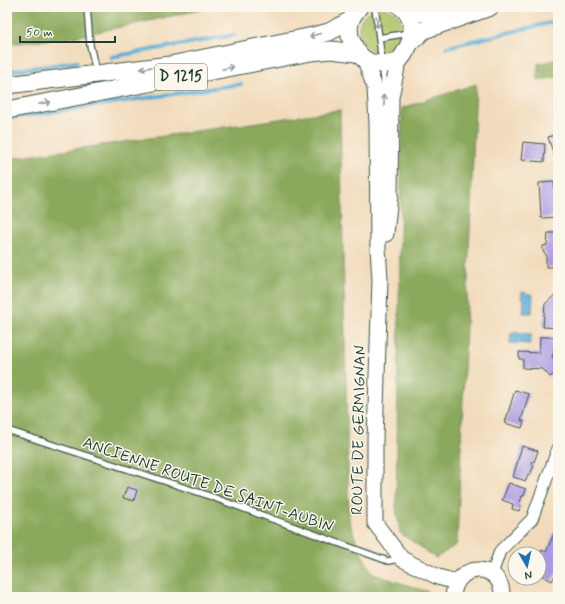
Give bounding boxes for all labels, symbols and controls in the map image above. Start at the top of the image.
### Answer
one-way arrow [373,16,381,29]
scale bar [20,18,115,44]
text: 50 m [26,25,53,41]
one-way arrow [309,32,322,40]
one-way arrow [221,63,234,71]
one-way arrow [140,64,153,72]
road number: D 1215 [155,64,207,90]
one-way arrow [380,94,388,107]
one-way arrow [38,99,51,107]
street label: ROUTE DE GERMIGNAN [347,344,371,515]
street label: ANCIENNE ROUTE DE SAINT-AUBIN [80,432,336,538]
north arrow [507,546,547,586]
text: N [524,567,533,582]

